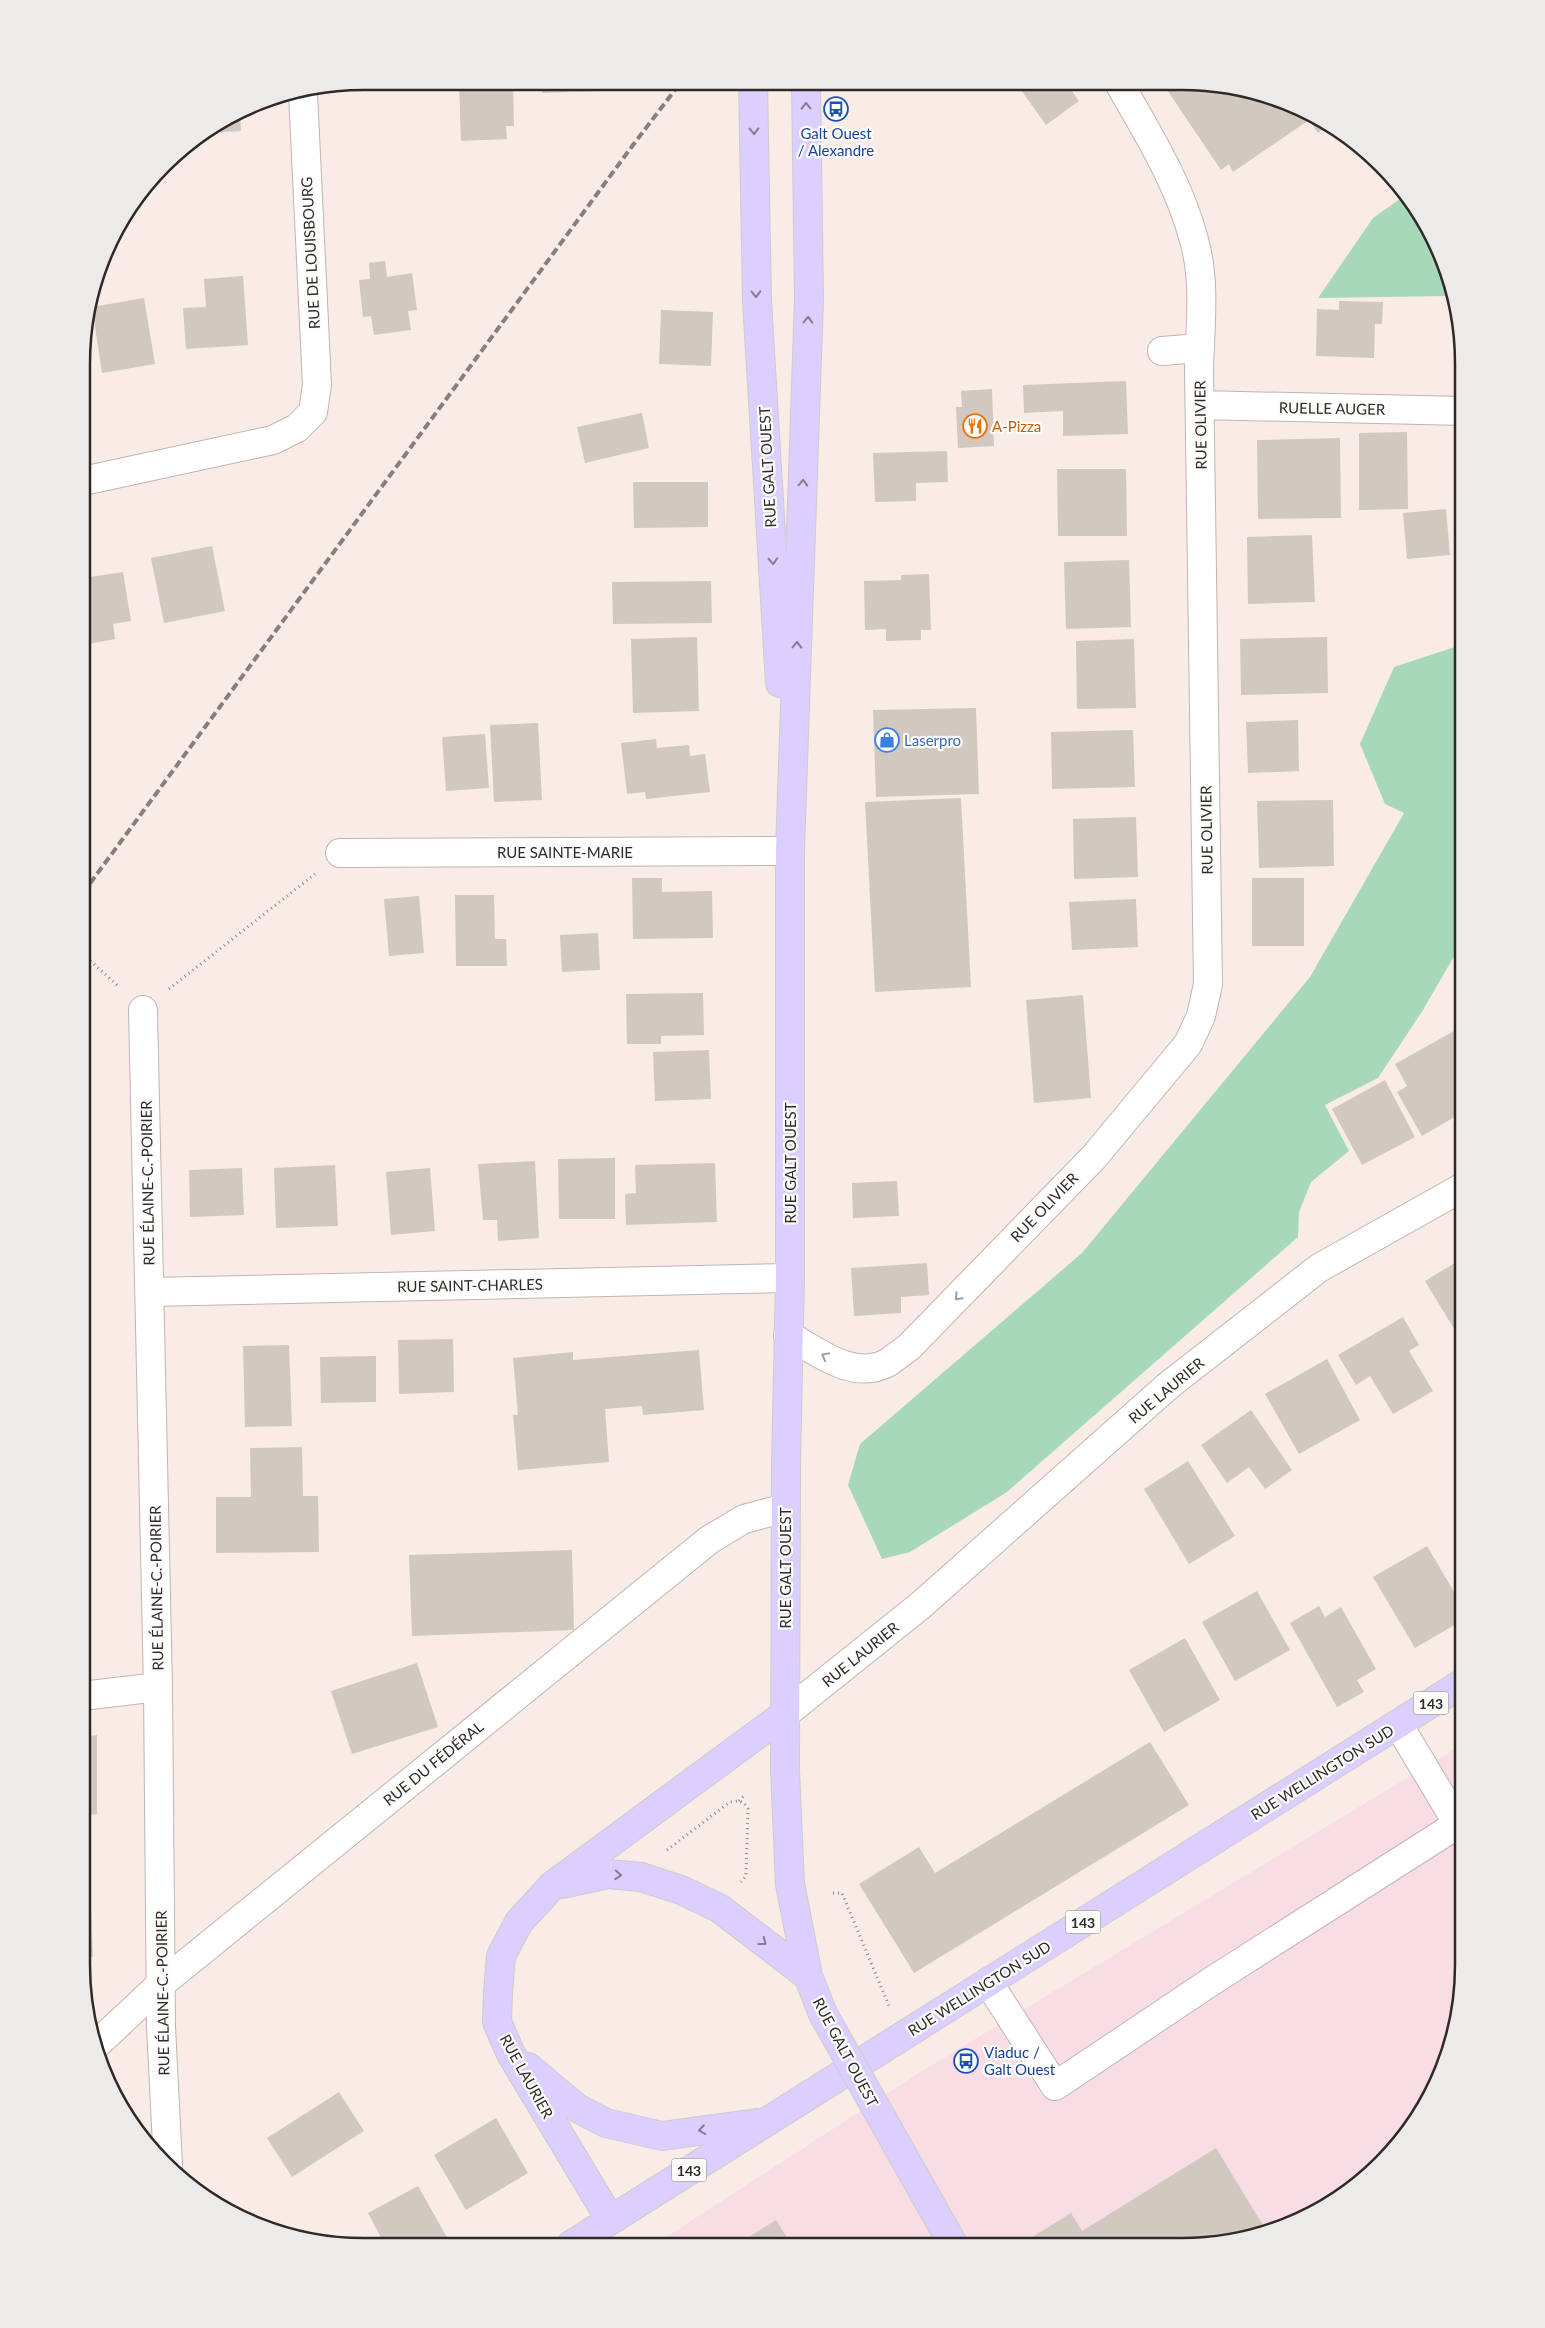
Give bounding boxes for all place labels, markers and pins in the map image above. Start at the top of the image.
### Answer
bus stop icon: Galt Ouest / Alexandre [823,96,849,122]
place label: Galt Ouest / Alexandre [798,124,874,159]
restaurant icon: A-Pizza [962,413,988,439]
place label: A-Pizza [992,417,1041,435]
shop icon: Laserpro [874,727,900,753]
place label: Laserpro [904,731,961,749]
place label: Viaduc / Galt Ouest [984,2043,1056,2078]
bus stop icon: Viaduc / Galt Ouest [953,2048,979,2074]

